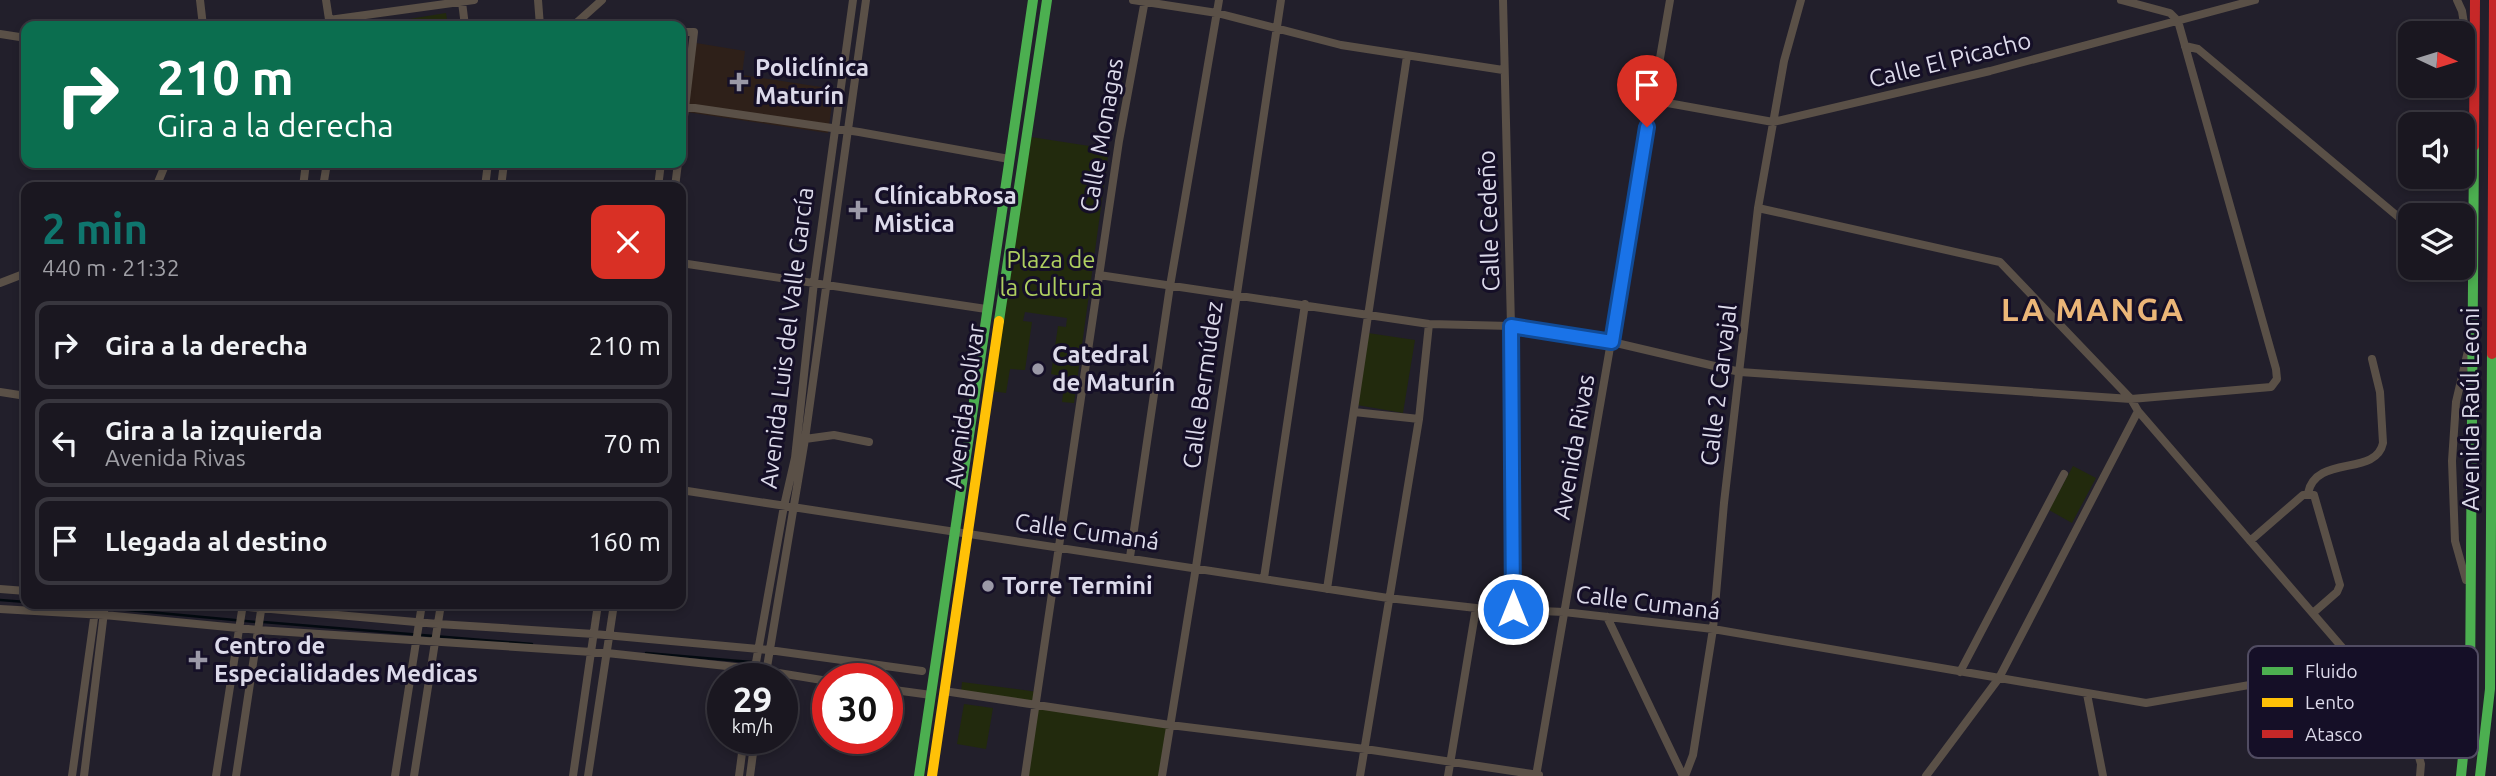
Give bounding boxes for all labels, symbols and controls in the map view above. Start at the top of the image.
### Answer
north arrow [2398,21,2474,98]
map controls [2398,21,2475,280]
street label: Calle El Picacho [1866,26,2034,93]
icon: right [42,49,133,140]
text: 210 m [157,49,294,104]
place label: Policlínica Maturín [755,54,869,109]
pin [1617,55,1677,127]
street label: Calle Monagas [1075,56,1128,214]
icon: arrive [1628,66,1666,104]
marker: Policlínica Maturín [729,72,749,92]
text: Gira a la derecha [157,107,394,143]
button: sound [2398,112,2475,189]
street label: Calle Cedeño [1473,150,1504,292]
place label: ClínicabRosa Mistica [874,182,1017,237]
street label: Avenida Luis del Valle García [755,186,818,490]
marker: ClínicabRosa Mistica [848,200,868,220]
button: layers [2398,203,2475,280]
text: 2 min [42,205,148,252]
button: close [591,205,665,279]
park label: Plaza de la Cultura [999,246,1103,301]
text: 440 m · 21:32 [42,255,180,280]
district label: LA MANGA [2001,291,2185,327]
street label: Calle Bermúdez [1177,300,1228,470]
street label: Calle 2 Carvajal [1695,303,1742,467]
street label: Avenida Raúl Leoni [2457,307,2484,511]
street label: Avenida Bolívar [940,322,989,490]
icon: right [46,326,84,364]
text: Gira a la derecha [105,331,308,360]
text: 210 m [589,331,661,360]
place label: Catedral de Maturín [1052,341,1175,396]
marker: Catedral de Maturín [1030,361,1046,377]
street label: Avenida Rivas [1547,372,1600,522]
text: Gira a la izquierda [105,416,323,445]
icon: left [46,424,84,462]
text: 70 m [603,429,661,458]
text: Avenida Rivas [105,445,246,470]
street label: Calle Cumaná [1013,508,1161,555]
icon: arrive [46,522,84,560]
text: Llegada al destino [105,527,328,556]
text: 160 m [589,527,661,556]
place label: Torre Termini [1002,572,1153,599]
position arrow [1476,572,1550,646]
marker: Torre Termini [980,578,996,594]
street label: Calle Cumaná [1574,580,1722,625]
place label: Centro de Especialidades Medicas [214,632,478,687]
legend [2248,646,2478,758]
marker: Centro de Especialidades Medicas [188,650,208,670]
text: Fluido [2305,660,2358,682]
speed limit sign: 30 [812,663,903,754]
text: 29 [733,679,772,719]
text: Lento [2305,691,2355,713]
text: km/h [732,716,773,736]
text: Atasco [2305,723,2363,745]

